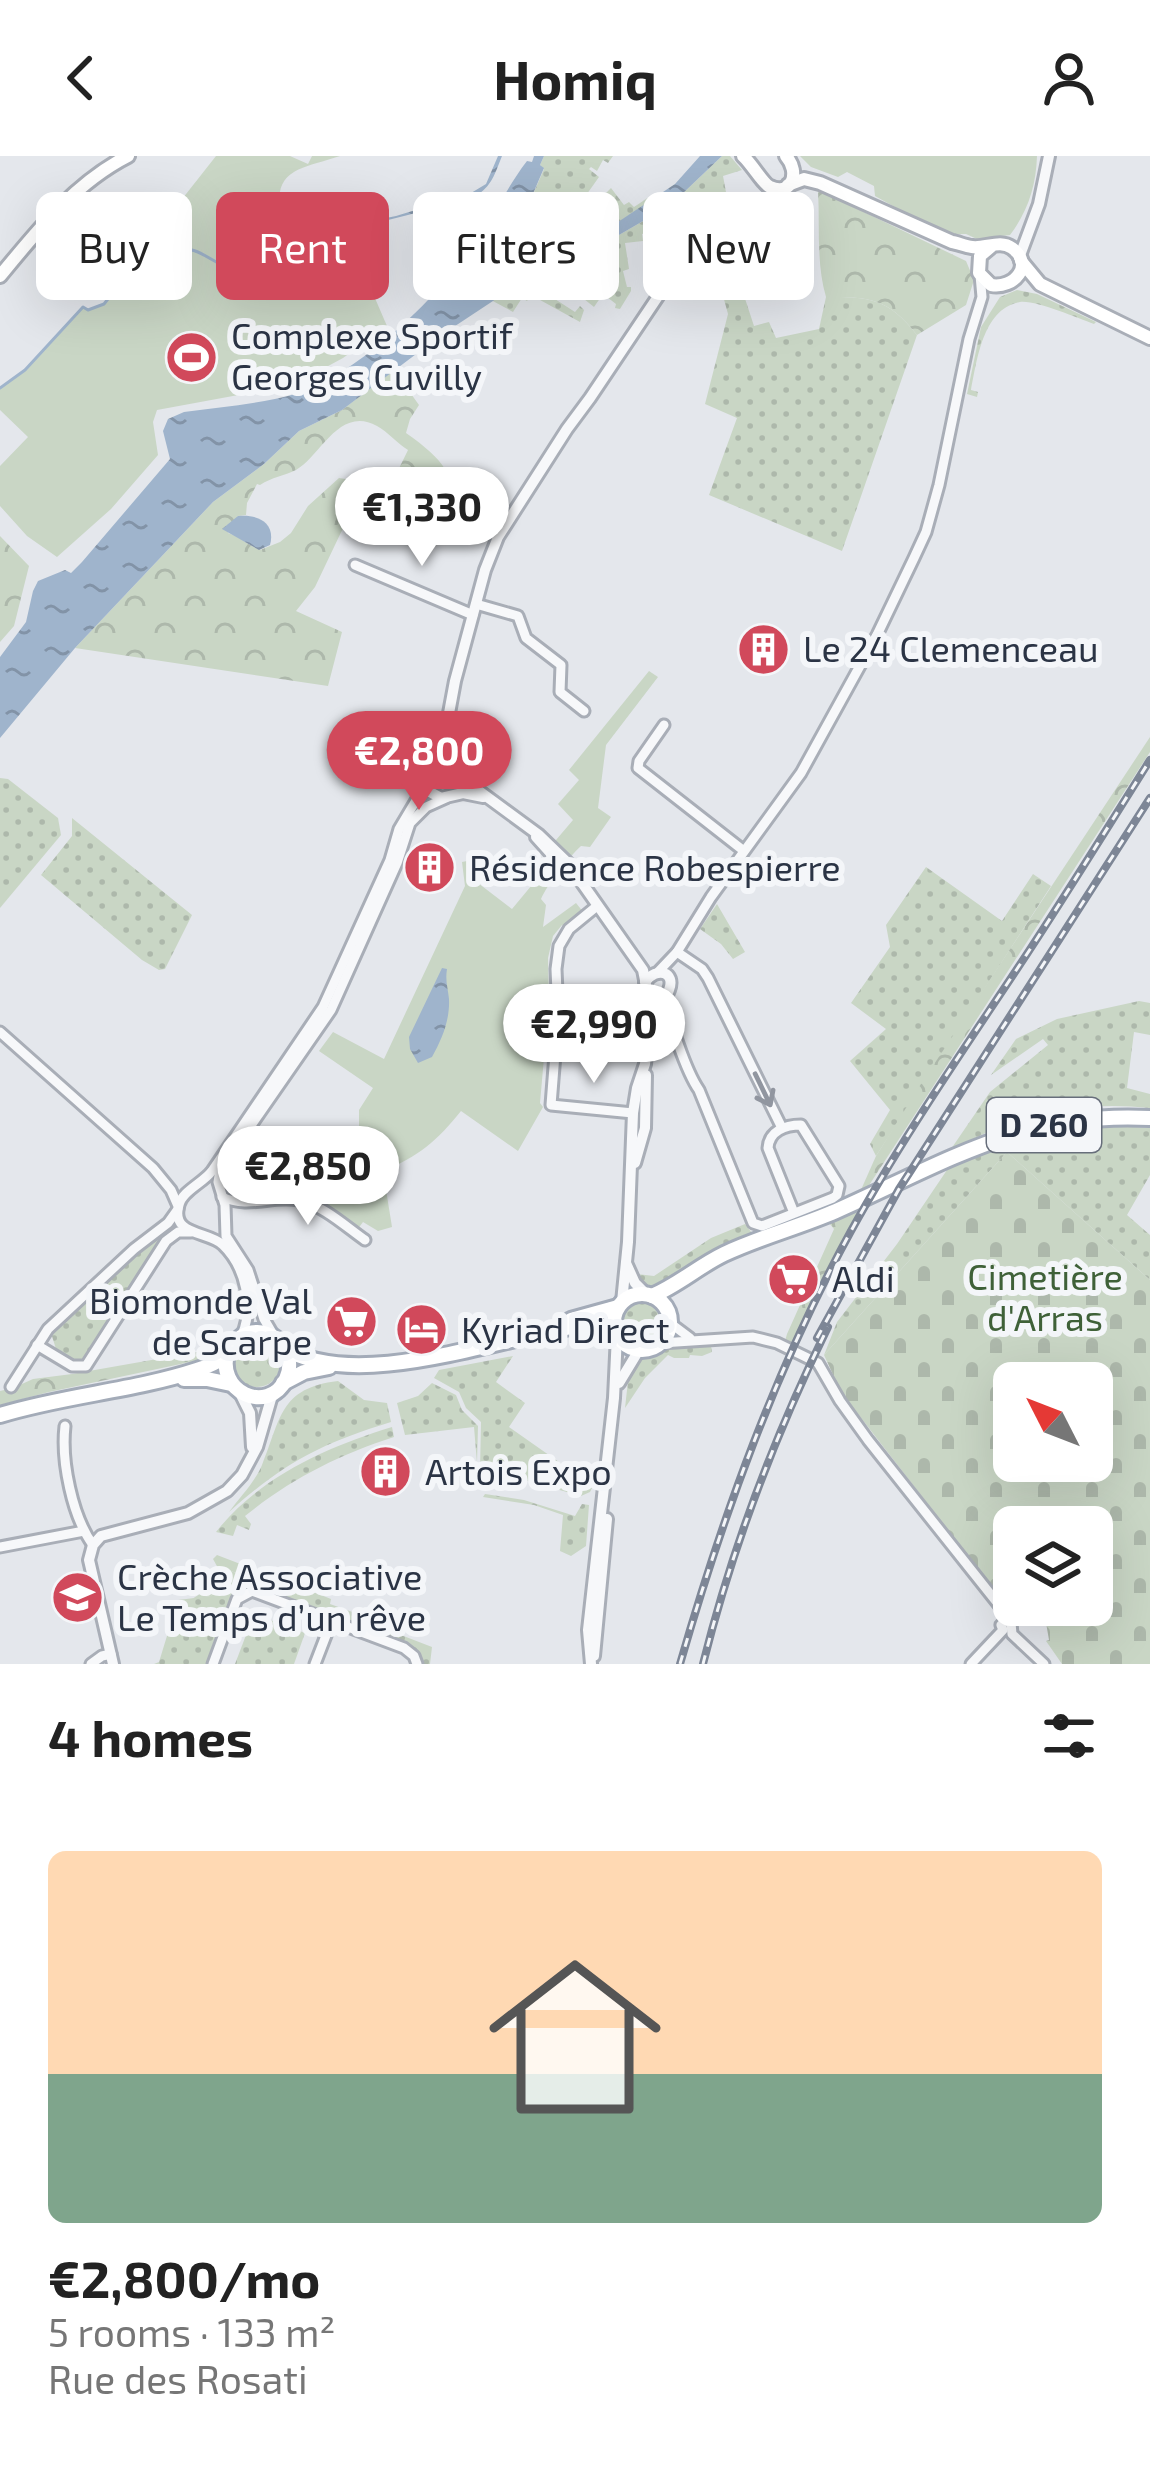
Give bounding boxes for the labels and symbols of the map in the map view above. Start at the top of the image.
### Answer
place label: Complexe Sportif Georges Cuvilly [231,313,514,397]
sports icon: Complexe Sportif Georges Cuvilly [164,329,220,385]
pin: €1,330 [324,467,520,569]
building icon: Le 24 Clemenceau [736,621,792,677]
place label: Le 24 Clemenceau [803,626,1098,669]
pin: €2,800 [321,711,517,813]
building icon: Résidence Robespierre [402,840,458,896]
place label: Résidence Robespierre [469,845,841,888]
pin: €2,990 [496,984,692,1086]
one-way arrow [753,1072,776,1108]
road number: D 260 [987,1098,1101,1152]
pin: €2,850 [210,1126,406,1228]
supermarket icon: Aldi [765,1251,821,1307]
park label: Cimetière d'Arras [967,1254,1123,1338]
place label: Aldi [832,1256,895,1299]
place label: Biomonde Val de Scarpe [89,1278,312,1362]
supermarket icon: Biomonde Val de Scarpe [323,1294,379,1350]
hotel icon: Kyriad Direct [394,1302,450,1358]
place label: Kyriad Direct [461,1307,670,1350]
north arrow [993,1362,1113,1482]
building icon: Artois Expo [358,1444,414,1500]
place label: Artois Expo [425,1449,612,1492]
place label: Crèche Associative Le Temps d’un rêve [117,1554,426,1638]
school or university icon: Crèche Associative Le Temps d’un rêve [50,1570,106,1626]

